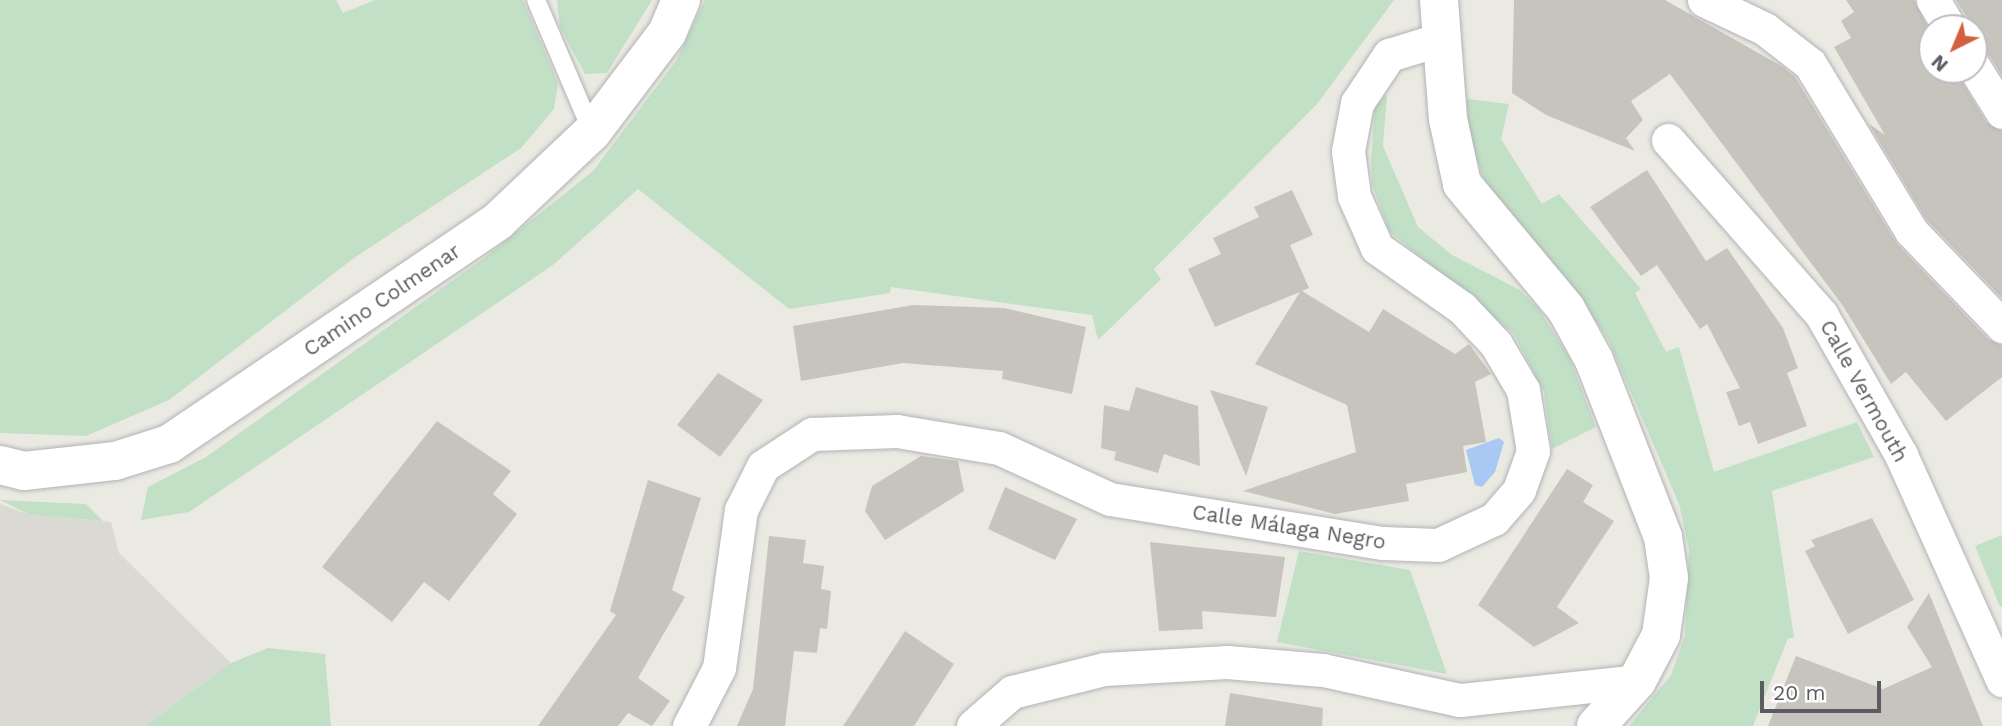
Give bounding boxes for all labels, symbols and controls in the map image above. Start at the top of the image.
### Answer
north arrow [1918,14,1988,84]
text: N [1927,50,1953,76]
street label: Camino Colmenar [299,238,465,362]
street label: Calle Vermouth [1814,315,1914,467]
street label: Calle Málaga Negro [1190,499,1388,555]
scale bar [1764,666,1885,710]
text: 20 m [1773,680,1825,705]

